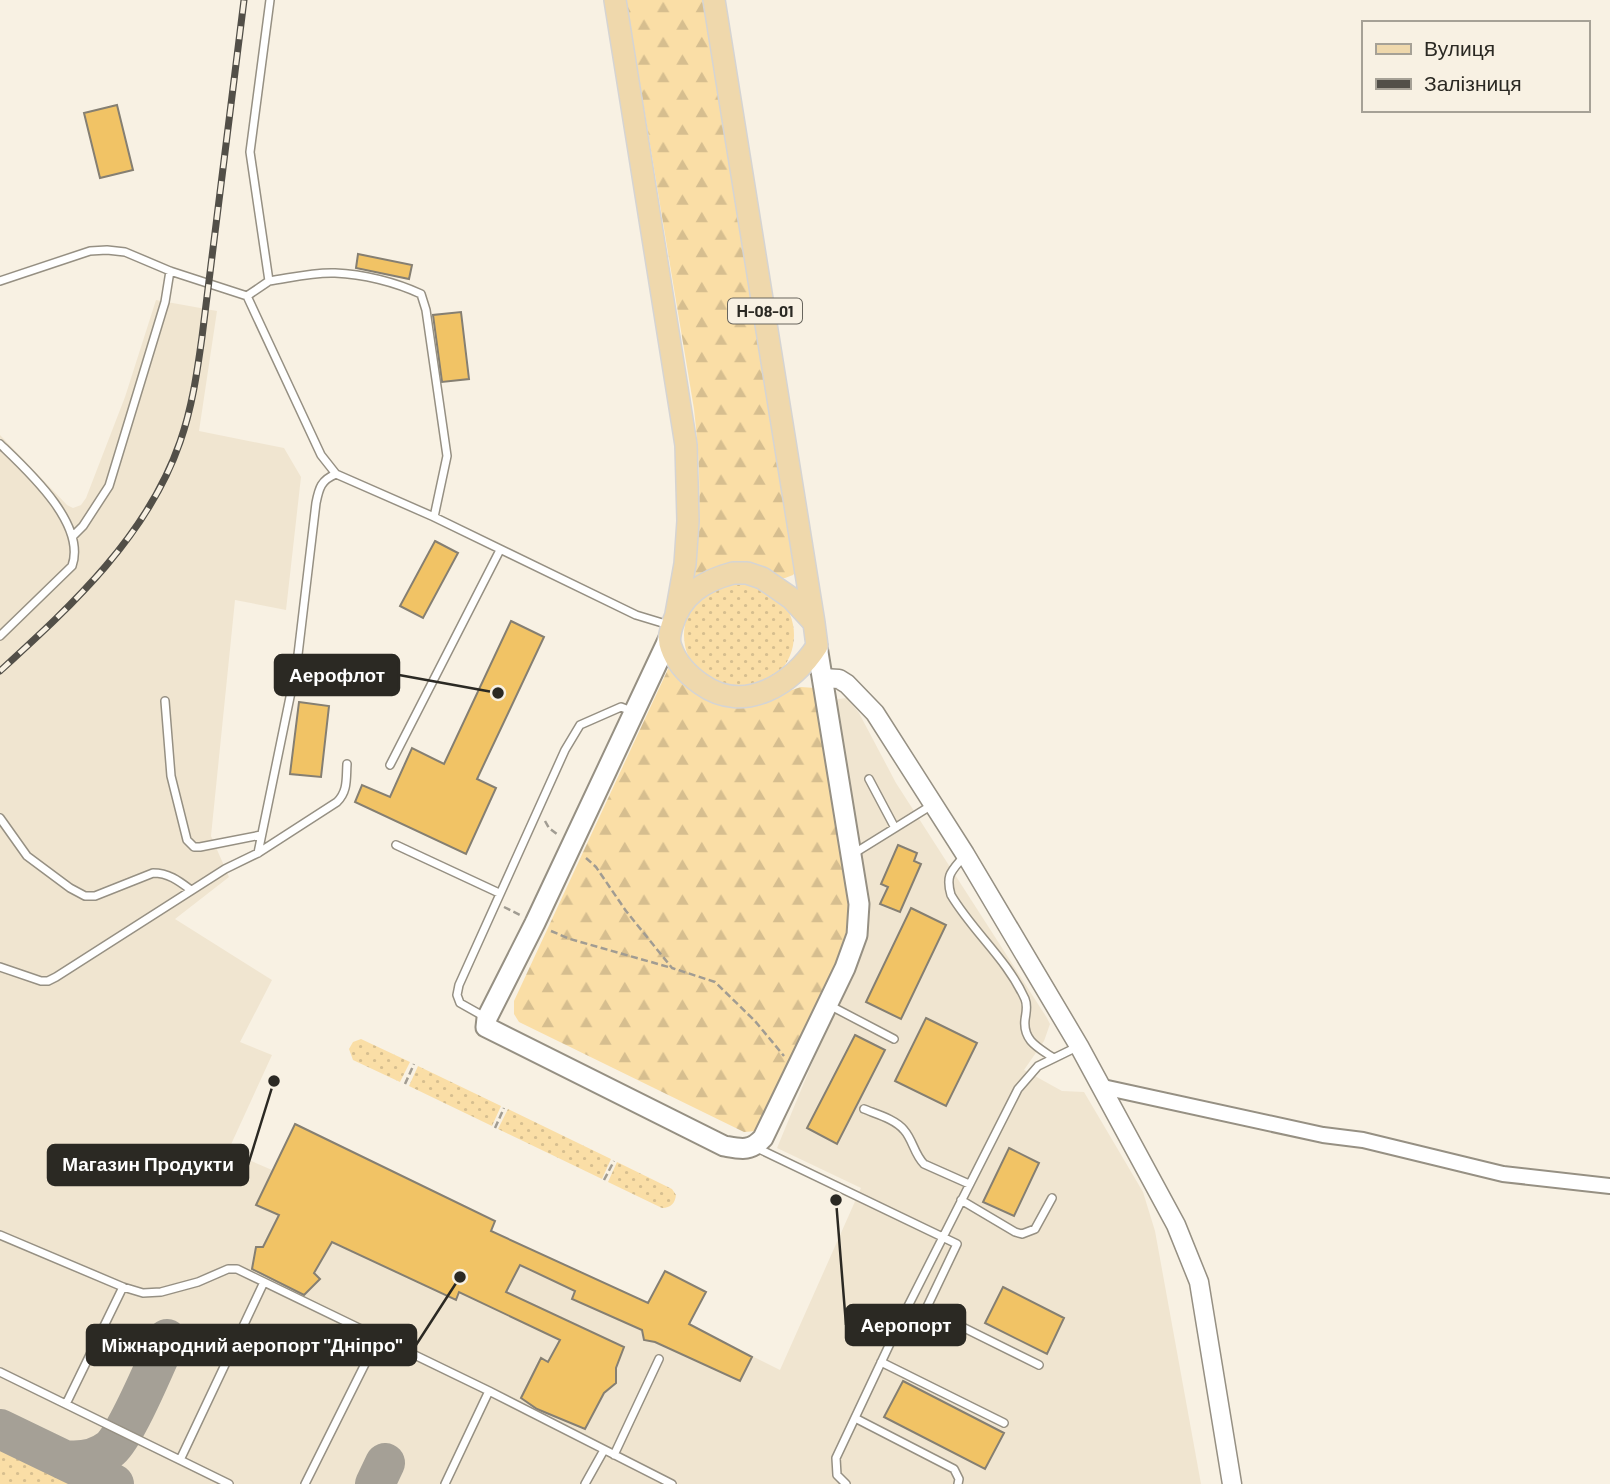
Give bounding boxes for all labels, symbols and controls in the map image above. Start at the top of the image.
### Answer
legend [1362,21,1589,112]
text: Вулиця [1424,35,1495,60]
text: Залізниця [1424,70,1522,95]
road number: Н-08-01 [728,298,802,324]
callout: Аерофлот [275,655,399,695]
text: Аерофлот [289,663,385,686]
callout: Магазин Продукти [48,1145,248,1185]
text: Магазин Продукти [62,1152,234,1175]
callout: Аеропорт [846,1305,965,1345]
text: Аеропорт [860,1313,952,1336]
callout: Міжнародний аеропорт "Дніпро" [87,1325,416,1365]
text: Міжнародний аеропорт "Дніпро" [102,1333,403,1356]

